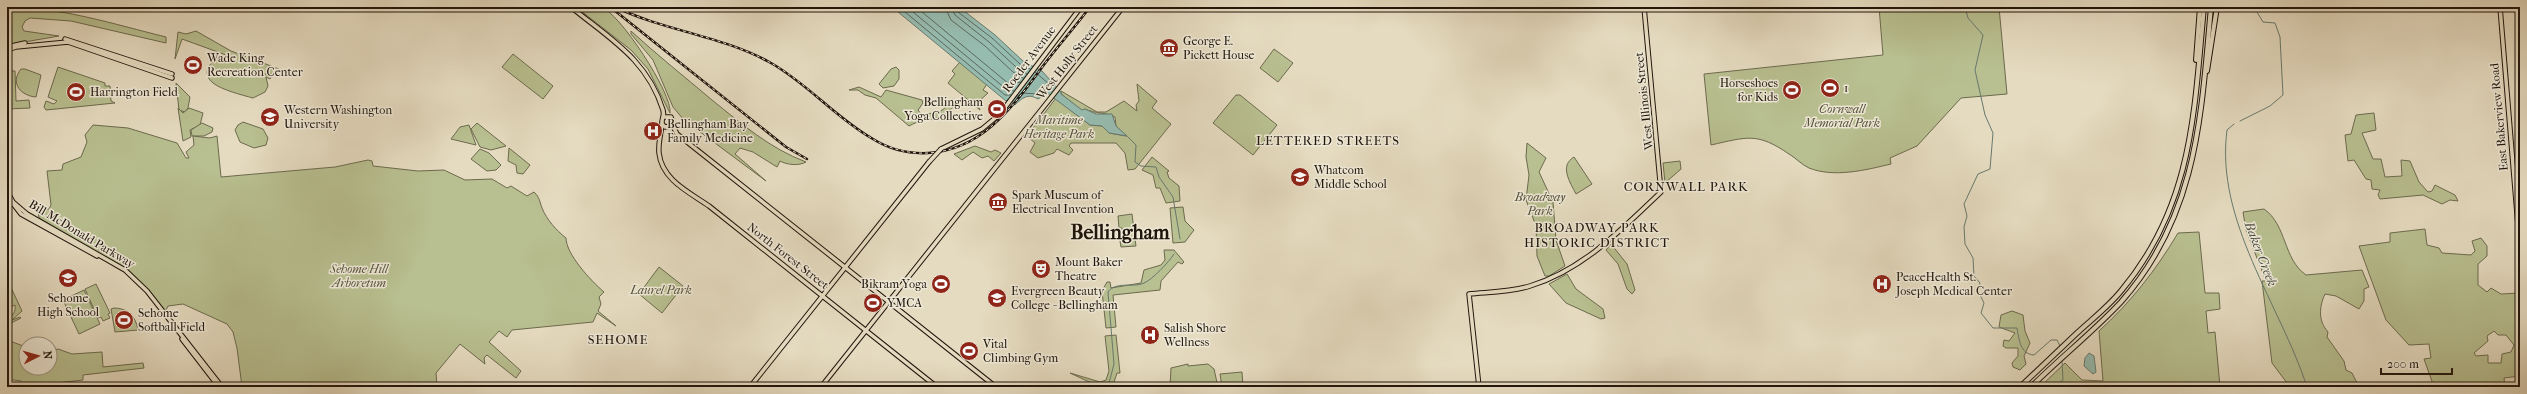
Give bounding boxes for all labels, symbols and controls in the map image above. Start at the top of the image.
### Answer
street label: West Holly Street [1033,21,1101,103]
street label: Roeder Avenue [1000,23,1059,95]
place label: George E. Pickett House [1183,34,1255,62]
museum icon: George E. Pickett House [1158,37,1180,59]
place label: Wade King Recreation Center [206,51,304,79]
street label: West Illinois Street [1632,51,1656,152]
sports icon: Wade King Recreation Center [182,54,204,76]
street label: East Bakerview Road [2487,62,2511,171]
place label: Horseshoes for Kids [1720,76,1779,104]
sports icon: 1 [1819,77,1841,99]
sports icon: Horseshoes for Kids [1781,79,1803,101]
sports icon: Harrington Field [65,81,87,103]
place label: 1 [1844,81,1848,95]
place label: Harrington Field [90,85,178,99]
place label: Bellingham Yoga Collective [903,95,983,123]
sports icon: Bellingham Yoga Collective [986,98,1008,120]
park label: Cornwall Memorial Park [1803,102,1880,130]
place label: Western Washington University [283,103,392,131]
school or university icon: Western Washington University [259,106,281,128]
park label: Maritime Heritage Park [1023,113,1094,141]
place label: Bellingham Bay Family Medicine [667,117,753,145]
hospital icon: Bellingham Bay Family Medicine [642,120,664,142]
district label: LETTERED STREETS [1256,133,1400,148]
place label: Whatcom Middle School [1313,163,1387,191]
school or university icon: Whatcom Middle School [1289,166,1311,188]
district label: CORNWALL PARK [1624,179,1748,194]
place label: Spark Museum of Electrical Invention [1012,188,1114,216]
park label: Broadway Park [1514,190,1566,218]
museum icon: Spark Museum of Electrical Invention [987,191,1009,213]
street label: Bill McDonald Parkway [26,197,138,271]
water label: Baker Creek [2241,219,2280,289]
street label: North Forest Street [744,220,832,293]
district label: BROADWAY PARK HISTORIC DISTRICT [1524,220,1670,250]
district label: Bellingham [1070,221,1170,244]
place label: Mount Baker Theatre [1055,255,1124,283]
theatre icon: Mount Baker Theatre [1030,258,1052,280]
park label: Sehome Hill Arboretum [329,262,390,290]
school or university icon: Sehome High School [57,267,79,289]
place label: PeaceHealth St. Joseph Medical Center [1895,270,2013,298]
sports icon: Bikram Yoga [930,273,952,295]
hospital icon: PeaceHealth St. Joseph Medical Center [1871,273,1893,295]
place label: Bikram Yoga [861,277,927,291]
park label: Laurel Park [629,283,692,297]
place label: Evergreen Beauty College - Bellingham [1011,284,1118,312]
school or university icon: Evergreen Beauty College - Bellingham [986,287,1008,309]
place label: Sehome High School [37,291,100,319]
sports icon: YMCA [862,292,884,314]
place label: YMCA [886,296,922,310]
place label: Sehome Softball Field [138,306,205,334]
sports icon: Sehome Softball Field [113,309,135,331]
place label: Salish Shore Wellness [1163,321,1226,349]
hospital icon: Salish Shore Wellness [1139,324,1161,346]
district label: SEHOME [588,332,648,347]
north arrow [18,336,58,376]
place label: Vital Climbing Gym [982,337,1058,365]
sports icon: Vital Climbing Gym [958,340,980,362]
text: N [41,350,54,360]
scale bar [2381,350,2452,376]
text: 200 m [2387,357,2419,371]

